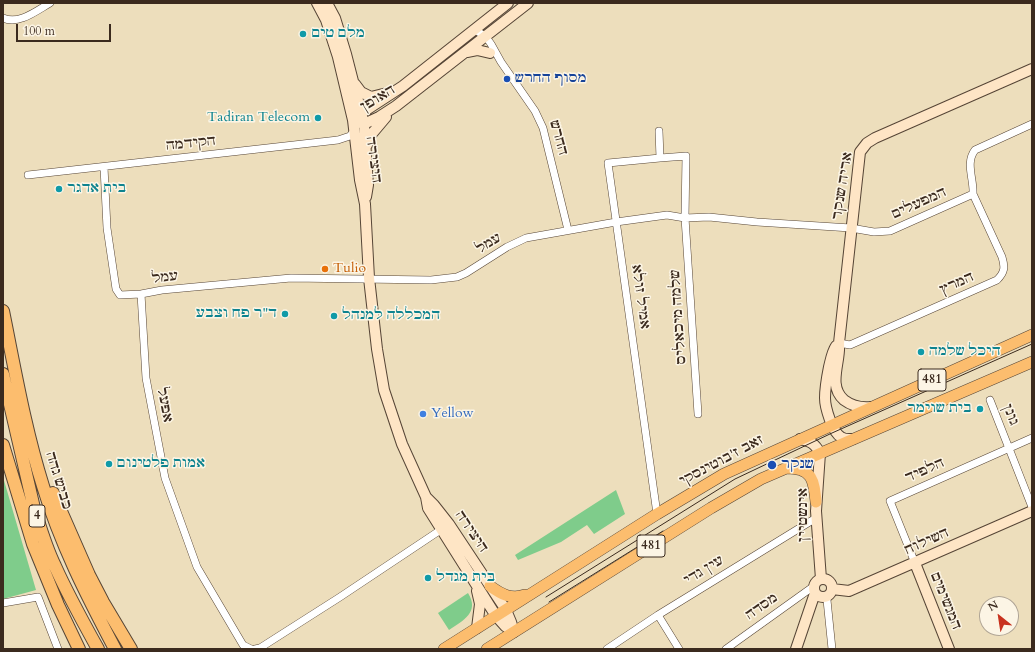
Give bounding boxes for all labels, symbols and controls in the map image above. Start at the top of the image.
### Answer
scale bar [18,16,113,42]
text: 100 m [23,23,55,39]
place label: מלם טים [311,26,365,42]
marker: מלם טים [298,29,308,39]
place label: מסוף החרש [515,71,587,87]
marker: מסוף החרש [502,74,512,84]
street label: האופן [357,82,399,116]
place label: Tadiran Telecom [207,110,310,126]
marker: Tadiran Telecom [313,113,323,123]
street label: החרש [545,119,571,157]
street label: הקידמה [165,133,217,155]
street label: היצירה [361,136,385,184]
street label: אריה שנקר [829,151,857,221]
place label: בית אדגר [67,181,126,197]
marker: בית אדגר [54,184,64,194]
street label: המפעלים [889,184,949,224]
street label: עמל [473,230,505,258]
place label: Tulio [333,261,366,277]
marker: Tulio [320,264,330,274]
street label: אמיל זולא [627,264,653,330]
street label: עמל [151,268,179,288]
street label: שלמה מיכאליס [667,269,691,365]
street label: המרץ [937,269,977,299]
place label: ד"ר פח וצבע [196,306,277,322]
place label: המכללה למנהל [342,308,440,324]
marker: ד"ר פח וצבע [280,309,290,319]
marker: המכללה למנהל [329,311,339,321]
place label: היכל שלמה [929,344,1001,360]
marker: היכל שלמה [916,347,926,357]
road number: 481 [918,369,946,391]
street label: אפעל [152,386,176,424]
place label: בית שוימר [907,401,972,417]
street label: גונן [998,402,1022,428]
marker: בית שוימר [975,404,985,414]
place label: Yellow [431,406,474,422]
marker: Yellow [418,409,428,419]
street label: זאב ז'בוטינסקי [677,432,767,490]
street label: כביש גהה [41,450,75,512]
street label: הלפיד [903,455,947,487]
place label: אמות פלטינום [117,456,205,472]
place label: שנקר [781,457,814,473]
marker: אמות פלטינום [104,459,114,469]
marker: שנקר [766,459,778,471]
street label: אינשטיין [796,488,812,542]
road number: 4 [29,505,45,527]
street label: היצירה [451,508,491,556]
street label: השילוח [902,525,952,559]
road number: 481 [637,535,665,557]
street label: עין גדי [681,553,727,589]
place label: בית מגדל [436,570,495,586]
street label: המגשימים [926,570,964,632]
marker: בית מגדל [423,573,433,583]
street label: מסדה [743,590,781,624]
north arrow [979,596,1019,636]
text: N [985,597,1001,615]

